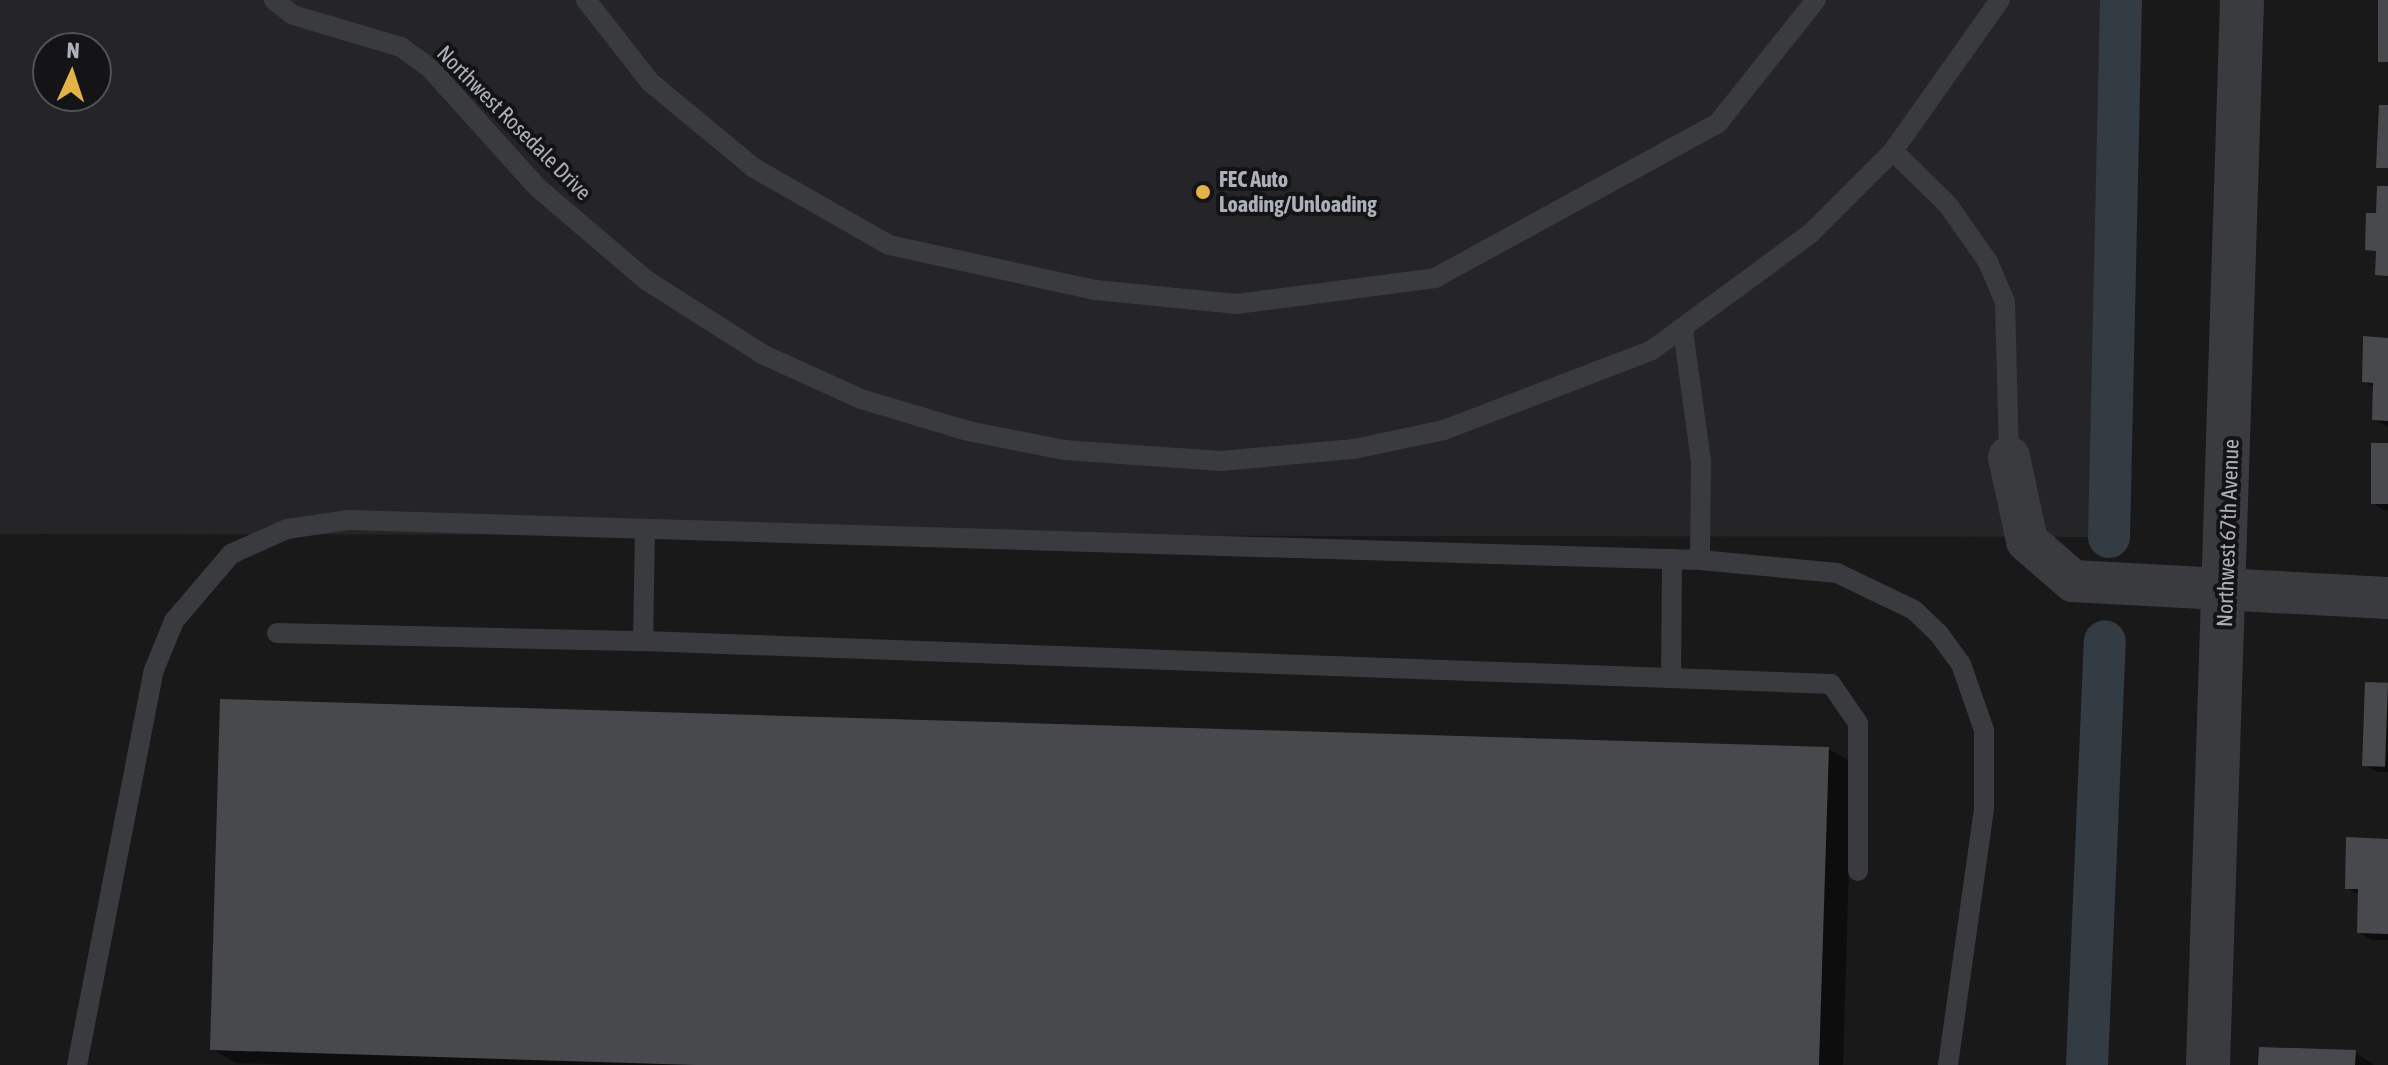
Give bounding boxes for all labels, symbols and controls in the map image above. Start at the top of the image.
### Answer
north arrow [32,32,112,112]
text: N [66,37,80,63]
street label: Northwest Rosedale Drive [431,40,597,206]
place label: FEC Auto Loading/Unloading [1219,166,1377,218]
marker: FEC Auto Loading/Unloading [1194,183,1212,201]
street label: Northwest 67th Avenue [2212,438,2244,628]

